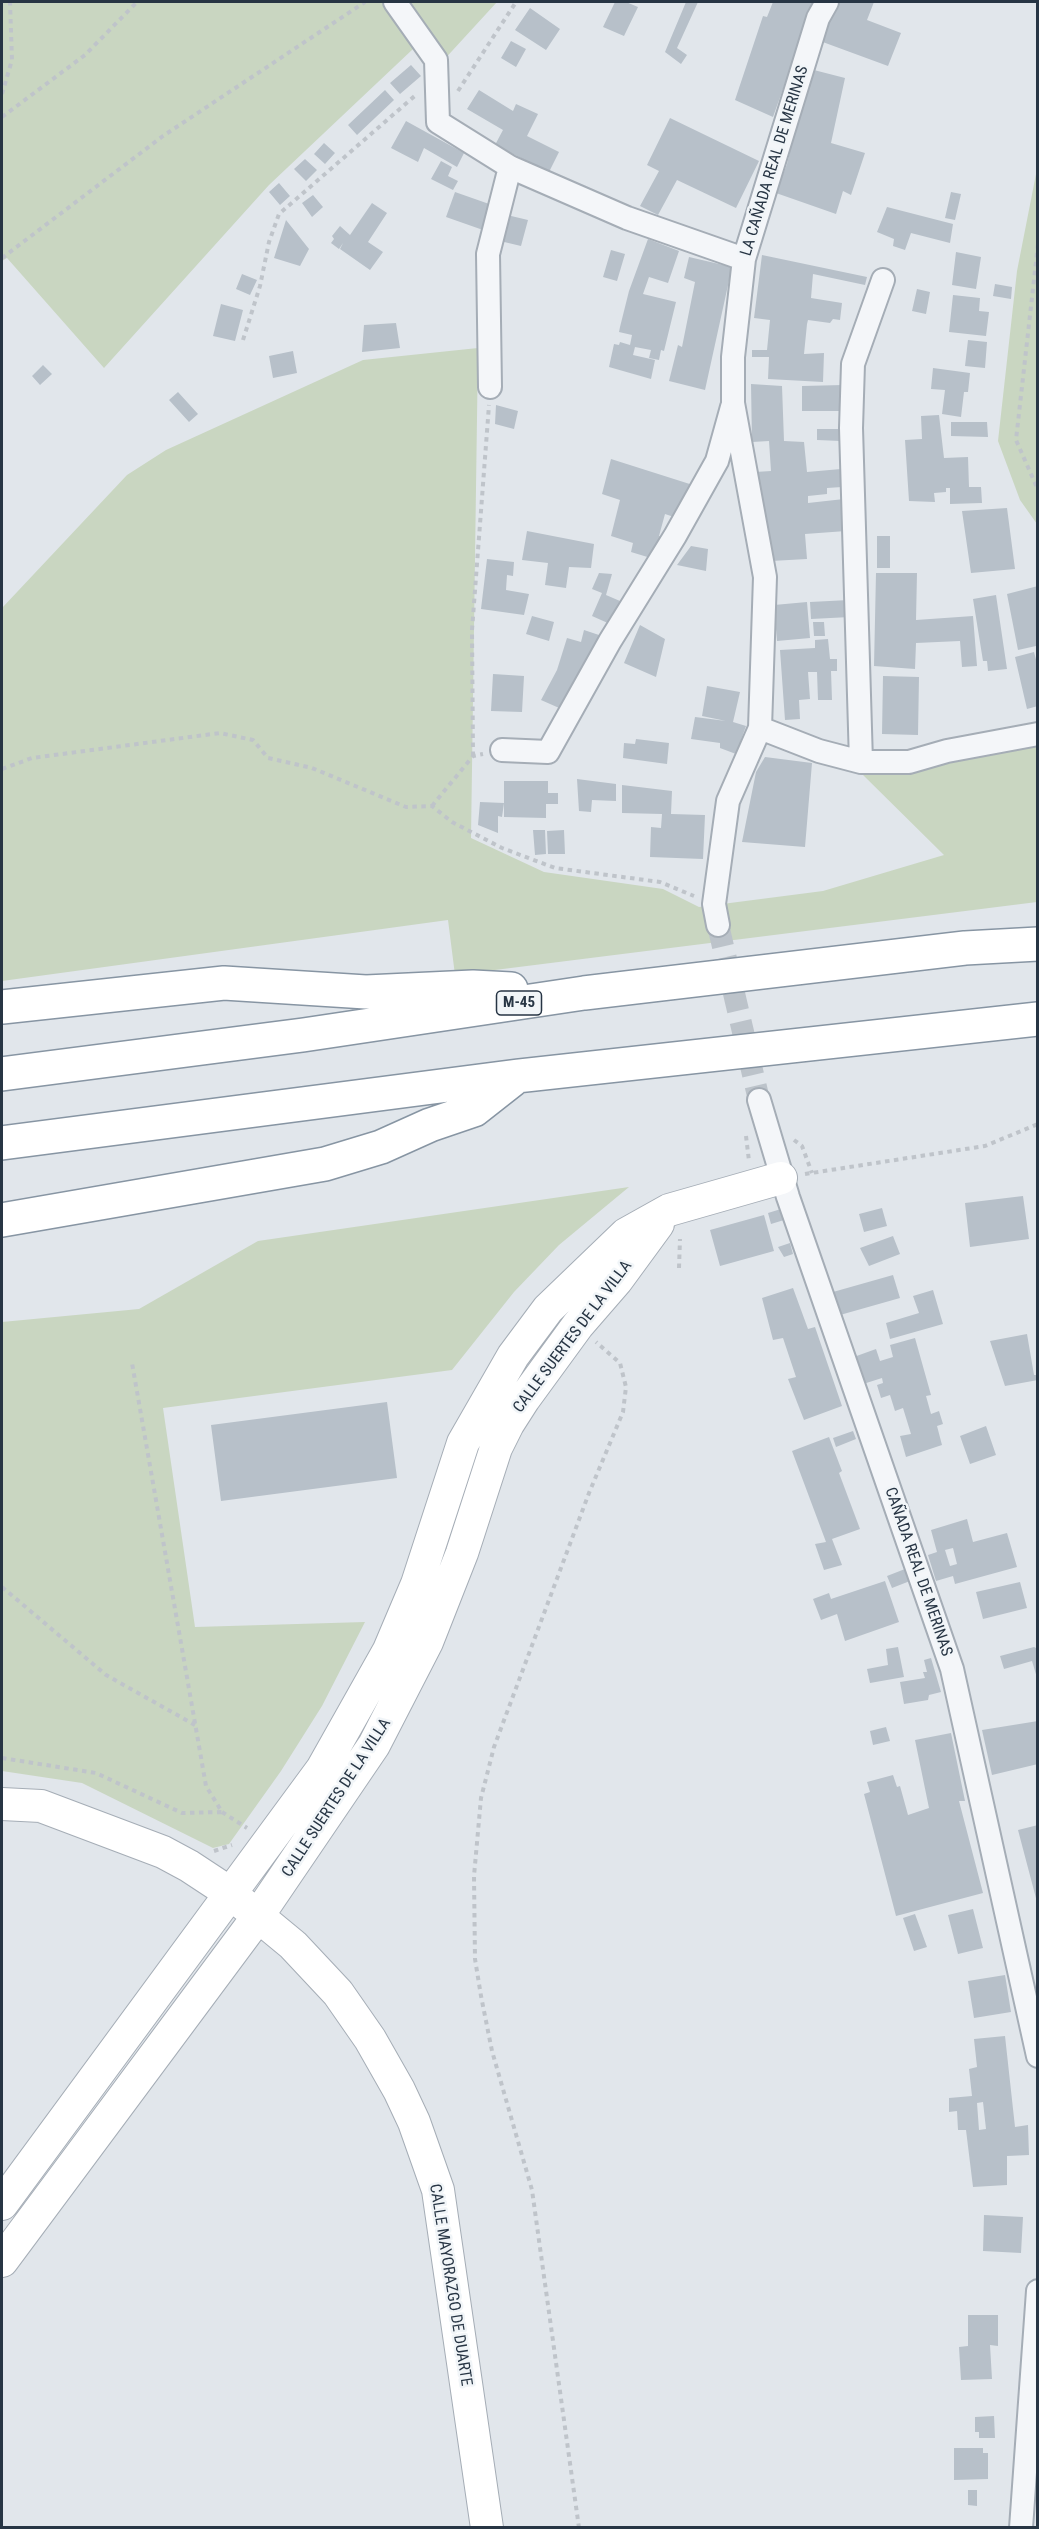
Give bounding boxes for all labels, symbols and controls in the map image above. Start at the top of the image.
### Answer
street label: LA CAÑADA REAL DE MERINAS [737,64,813,258]
road number: M-45 [496,991,542,1015]
street label: CALLE SUERTES DE LA VILLA [510,1257,636,1417]
street label: CAÑADA REAL DE MERINAS [880,1485,956,1659]
street label: CALLE SUERTES DE LA VILLA [278,1715,396,1881]
street label: CALLE MAYORAZGO DE DUARTE [425,2183,475,2387]

